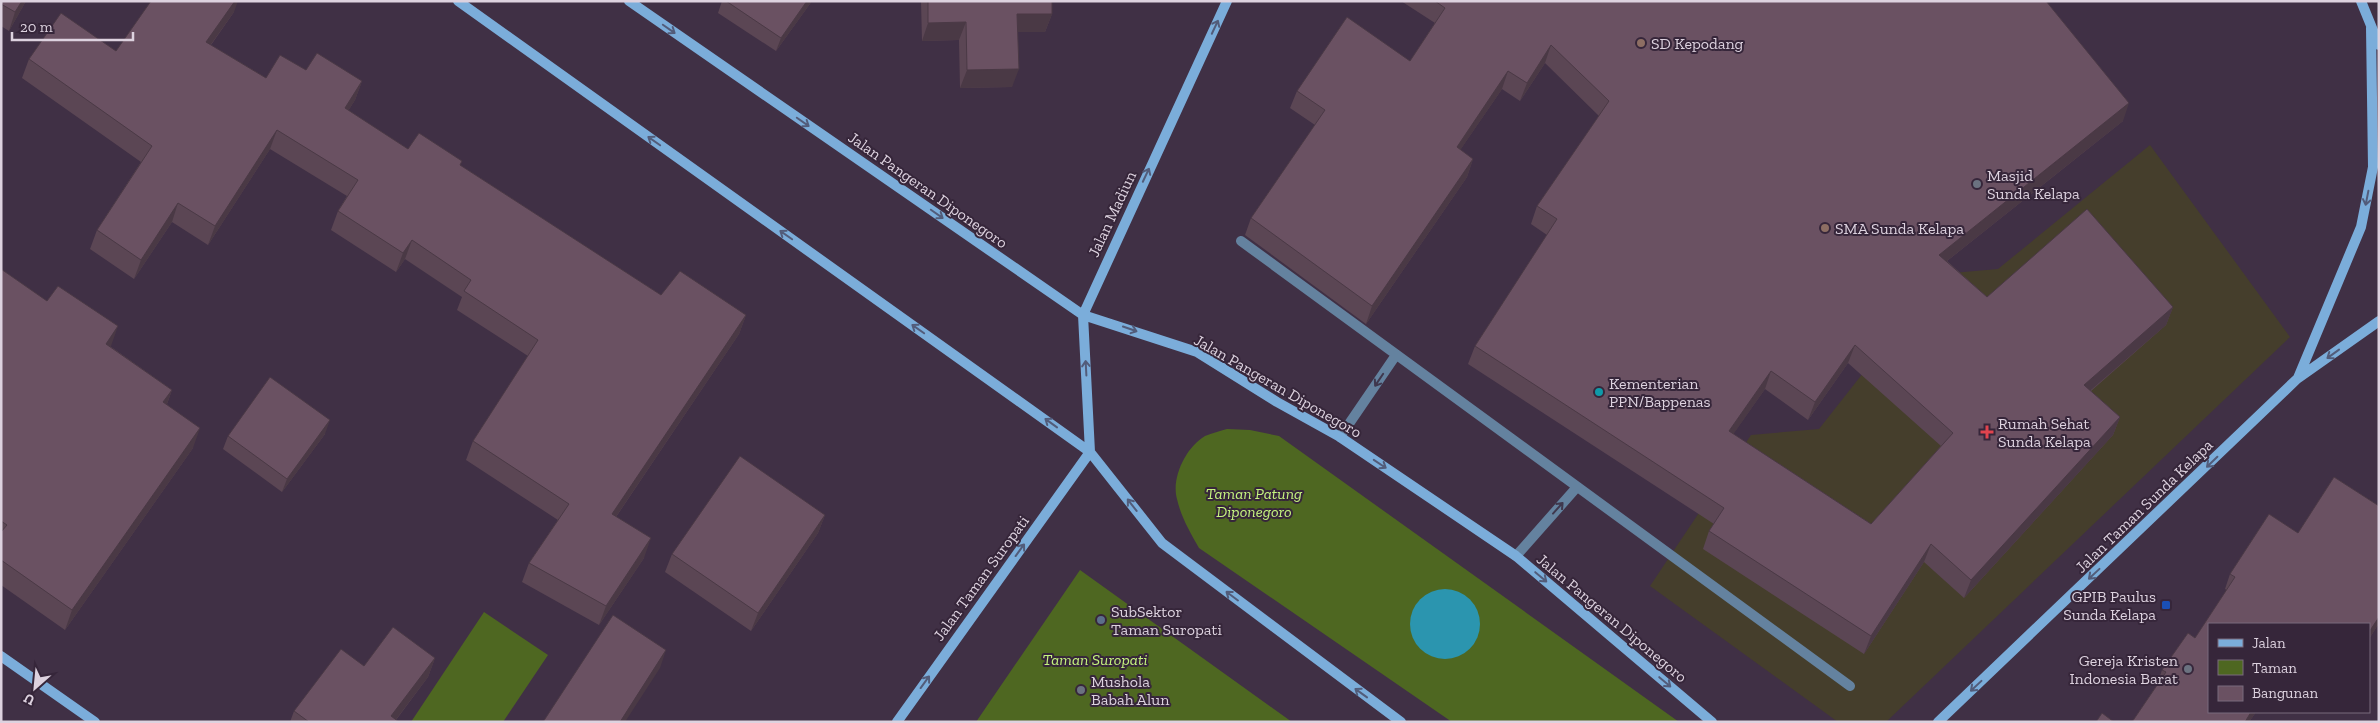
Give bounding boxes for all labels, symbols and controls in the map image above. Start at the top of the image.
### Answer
scale bar [12,10,134,42]
text: 20 m [20,18,53,36]
one-way arrow [1210,20,1220,35]
one-way arrow [662,24,676,34]
place label: SD Kepodang [1651,34,1744,53]
marker: SD Kepodang [1635,37,1647,49]
one-way arrow [796,116,810,127]
street label: Jalan Pangeran Diponegoro [845,128,1011,252]
one-way arrow [647,136,661,146]
place label: Masjid Sunda Kelapa [1987,166,2080,203]
street label: Jalan Madiun [1084,167,1140,260]
one-way arrow [1142,168,1152,183]
marker: Masjid Sunda Kelapa [1971,178,1983,190]
one-way arrow [2361,190,2371,206]
one-way arrow [929,209,943,219]
place label: SMA Sunda Kelapa [1835,219,1964,238]
marker: SMA Sunda Kelapa [1819,222,1831,234]
one-way arrow [779,230,793,240]
one-way arrow [911,324,925,334]
one-way arrow [1122,325,1137,334]
street label: Jalan Pangeran Diponegoro [1191,330,1365,442]
one-way arrow [2326,349,2340,359]
one-way arrow [1081,360,1091,376]
one-way arrow [1374,373,1384,387]
place label: Kementerian PPN/Bappenas [1609,374,1711,411]
marker: Kementerian PPN/Bappenas [1593,386,1605,398]
place label: Rumah Sehat Sunda Kelapa [1998,414,2091,451]
one-way arrow [1044,418,1058,428]
marker: Rumah Sehat Sunda Kelapa [1980,425,1994,439]
street label: Jalan Taman Sunda Kelapa [2071,435,2217,577]
one-way arrow [2205,456,2218,468]
one-way arrow [1373,459,1387,469]
park label: Taman Patung Diponegoro [1206,484,1303,521]
one-way arrow [1126,499,1137,512]
one-way arrow [1552,502,1564,515]
street label: Jalan Taman Suropati [929,511,1033,644]
one-way arrow [1015,543,1025,557]
street label: Jalan Pangeran Diponegoro [1533,550,1691,686]
one-way arrow [2088,568,2101,580]
one-way arrow [1535,572,1548,583]
place label: GPIB Paulus Sunda Kelapa [2063,587,2156,624]
one-way arrow [1226,590,1239,601]
marker: GPIB Paulus Sunda Kelapa [2160,599,2172,611]
place label: SubSektor Taman Suropati [1111,602,1222,639]
marker: SubSektor Taman Suropati [1095,614,1107,626]
legend [2208,623,2370,713]
text: Jalan [2252,634,2286,652]
park label: Taman Suropati [1042,650,1148,669]
place label: Gereja Kristen Indonesia Barat [2069,651,2179,688]
text: Taman [2252,659,2297,677]
north arrow [10,663,60,713]
marker: Gereja Kristen Indonesia Barat [2182,663,2194,675]
place label: Mushola Babah Alun [1091,672,1170,709]
one-way arrow [920,675,930,689]
one-way arrow [1659,677,1672,688]
one-way arrow [1970,680,1983,692]
marker: Mushola Babah Alun [1075,684,1087,696]
text: Bangunan [2252,684,2318,702]
one-way arrow [1354,688,1368,698]
text: U [21,689,38,709]

